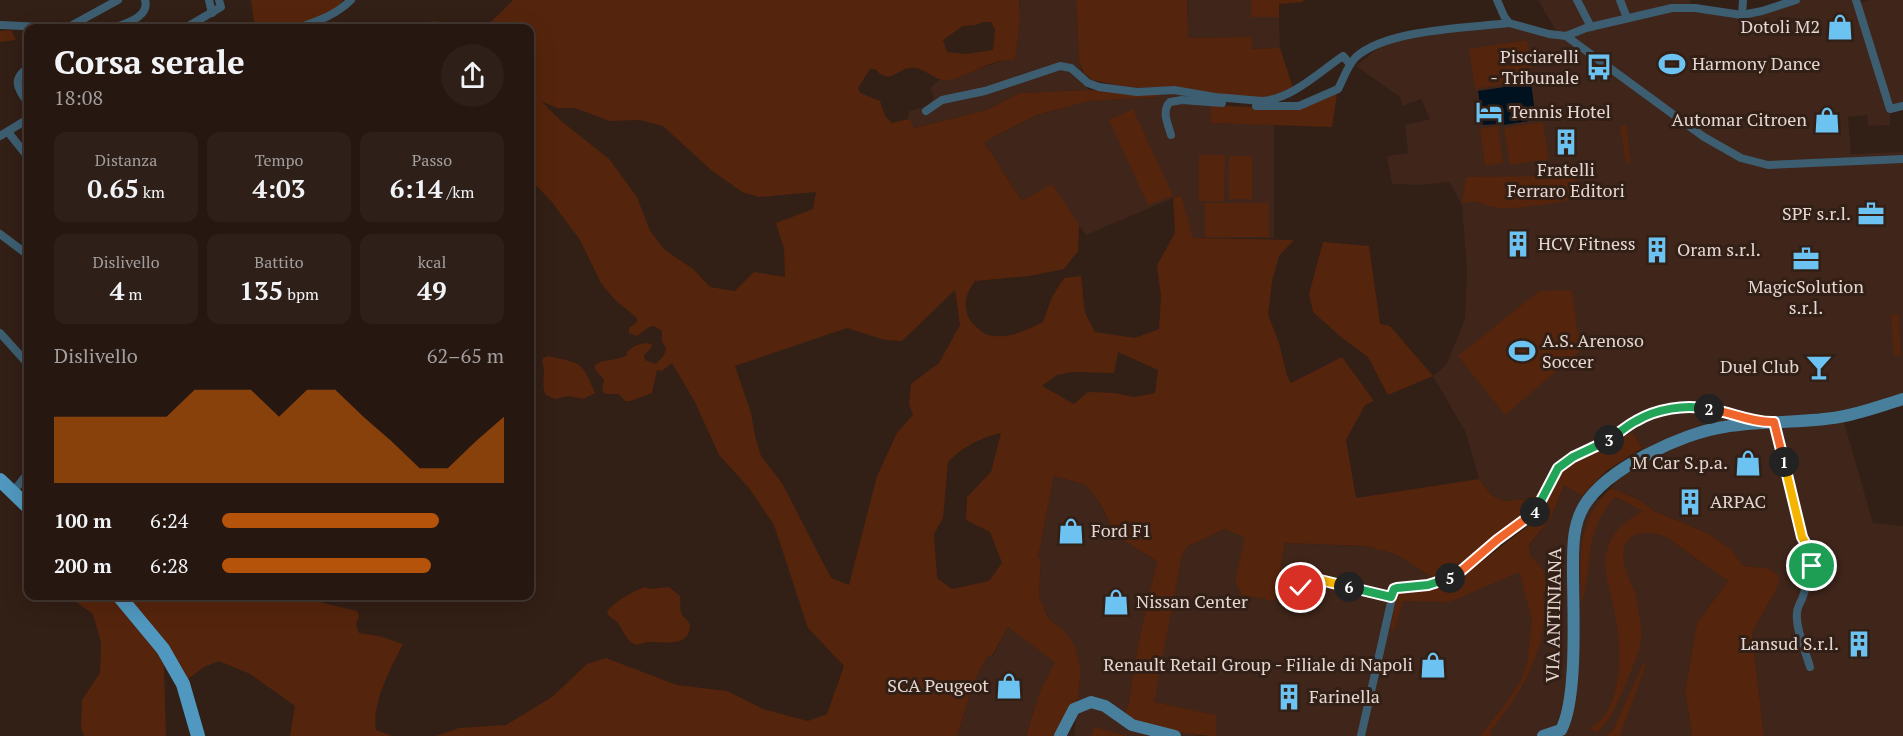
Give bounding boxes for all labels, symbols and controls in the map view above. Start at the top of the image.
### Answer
shop icon: Dotoli M2 [1825,12,1855,42]
place label: Dotoli M2 [1740,14,1820,38]
text: Corsa serale [54,40,245,83]
button: share [441,44,504,107]
place label: Pisciarelli - Tribunale [1490,44,1579,89]
sports icon: Harmony Dance [1657,49,1687,79]
place label: Harmony Dance [1692,51,1820,75]
bus stop icon: Pisciarelli - Tribunale [1584,52,1614,82]
text: 18:08 [54,84,103,111]
hotel icon: Tennis Hotel [1474,97,1504,127]
place label: Tennis Hotel [1509,99,1611,123]
shop icon: Automar Citroen [1812,105,1842,135]
place label: Automar Citroen [1672,107,1807,131]
building icon: Fratelli Ferraro Editori [1551,127,1581,157]
text: Distanza [95,149,157,171]
text: Tempo [255,149,303,171]
text: Passo [412,149,452,171]
place label: Fratelli Ferraro Editori [1507,157,1625,202]
text: 0.65 [87,171,139,205]
text: 4:03 [253,171,306,205]
text: 6:14 [390,171,443,205]
text: km [139,181,165,203]
text: /km [443,181,474,203]
office icon: SPF s.r.l. [1856,199,1886,229]
place label: SPF s.r.l. [1782,201,1851,225]
building icon: HCV Fitness [1503,229,1533,259]
place label: HCV Fitness [1538,231,1636,255]
building icon: Oram s.r.l. [1642,235,1672,265]
place label: Oram s.r.l. [1677,237,1761,261]
office icon: MagicSolution s.r.l. [1791,244,1821,274]
text: Dislivello [92,251,160,273]
text: Battito [254,251,304,273]
text: kcal [418,251,446,273]
text: 4 [110,273,125,307]
text: 135 [239,273,283,307]
text: 49 [417,273,447,307]
place label: MagicSolution s.r.l. [1748,274,1864,319]
text: m [125,283,142,305]
text: bpm [283,283,319,305]
place label: A.S. Arenoso Soccer [1542,328,1644,373]
sports icon: A.S. Arenoso Soccer [1507,336,1537,366]
text: Dislivello [54,342,138,369]
text: 62–65 m [427,342,504,369]
bar icon: Duel Club [1804,352,1834,382]
place label: Duel Club [1720,354,1799,378]
pin: 2 [1694,394,1724,424]
text: 2 [1704,398,1714,420]
pin: 3 [1594,425,1624,455]
text: 3 [1604,429,1614,451]
pin: 1 [1769,447,1799,477]
shop icon: M Car S.p.a. [1733,448,1763,478]
place label: M Car S.p.a. [1632,450,1728,474]
text: 1 [1779,451,1789,473]
building icon: ARPAC [1675,487,1705,517]
place label: ARPAC [1710,489,1766,513]
pin: 4 [1520,497,1550,527]
text: 4 [1530,501,1540,523]
text: 100 m [54,507,112,534]
text: 6:24 [150,507,189,534]
shop icon: Ford F1 [1056,516,1086,546]
place label: Ford F1 [1091,518,1151,542]
pin [1786,540,1837,591]
street label: VIA ANTINIANA [1540,547,1566,683]
icon: arrive [1795,549,1828,582]
text: 200 m [54,552,112,579]
text: 6:28 [150,552,189,579]
pin [1275,562,1326,613]
pin: 5 [1435,563,1465,593]
text: 5 [1445,567,1455,589]
icon: check [1284,571,1317,604]
pin: 6 [1334,572,1364,602]
text: 6 [1344,576,1354,598]
shop icon: Nissan Center [1101,587,1131,617]
place label: Nissan Center [1136,589,1248,613]
building icon: Lansud S.r.l. [1844,629,1874,659]
place label: Lansud S.r.l. [1741,631,1839,655]
shop icon: Renault Retail Group - Filiale di Napoli [1418,650,1448,680]
place label: Renault Retail Group - Filiale di Napoli [1103,652,1413,676]
shop icon: SCA Peugeot [994,671,1024,701]
place label: SCA Peugeot [887,673,989,697]
building icon: Farinella [1274,682,1304,712]
place label: Farinella [1309,684,1380,708]

